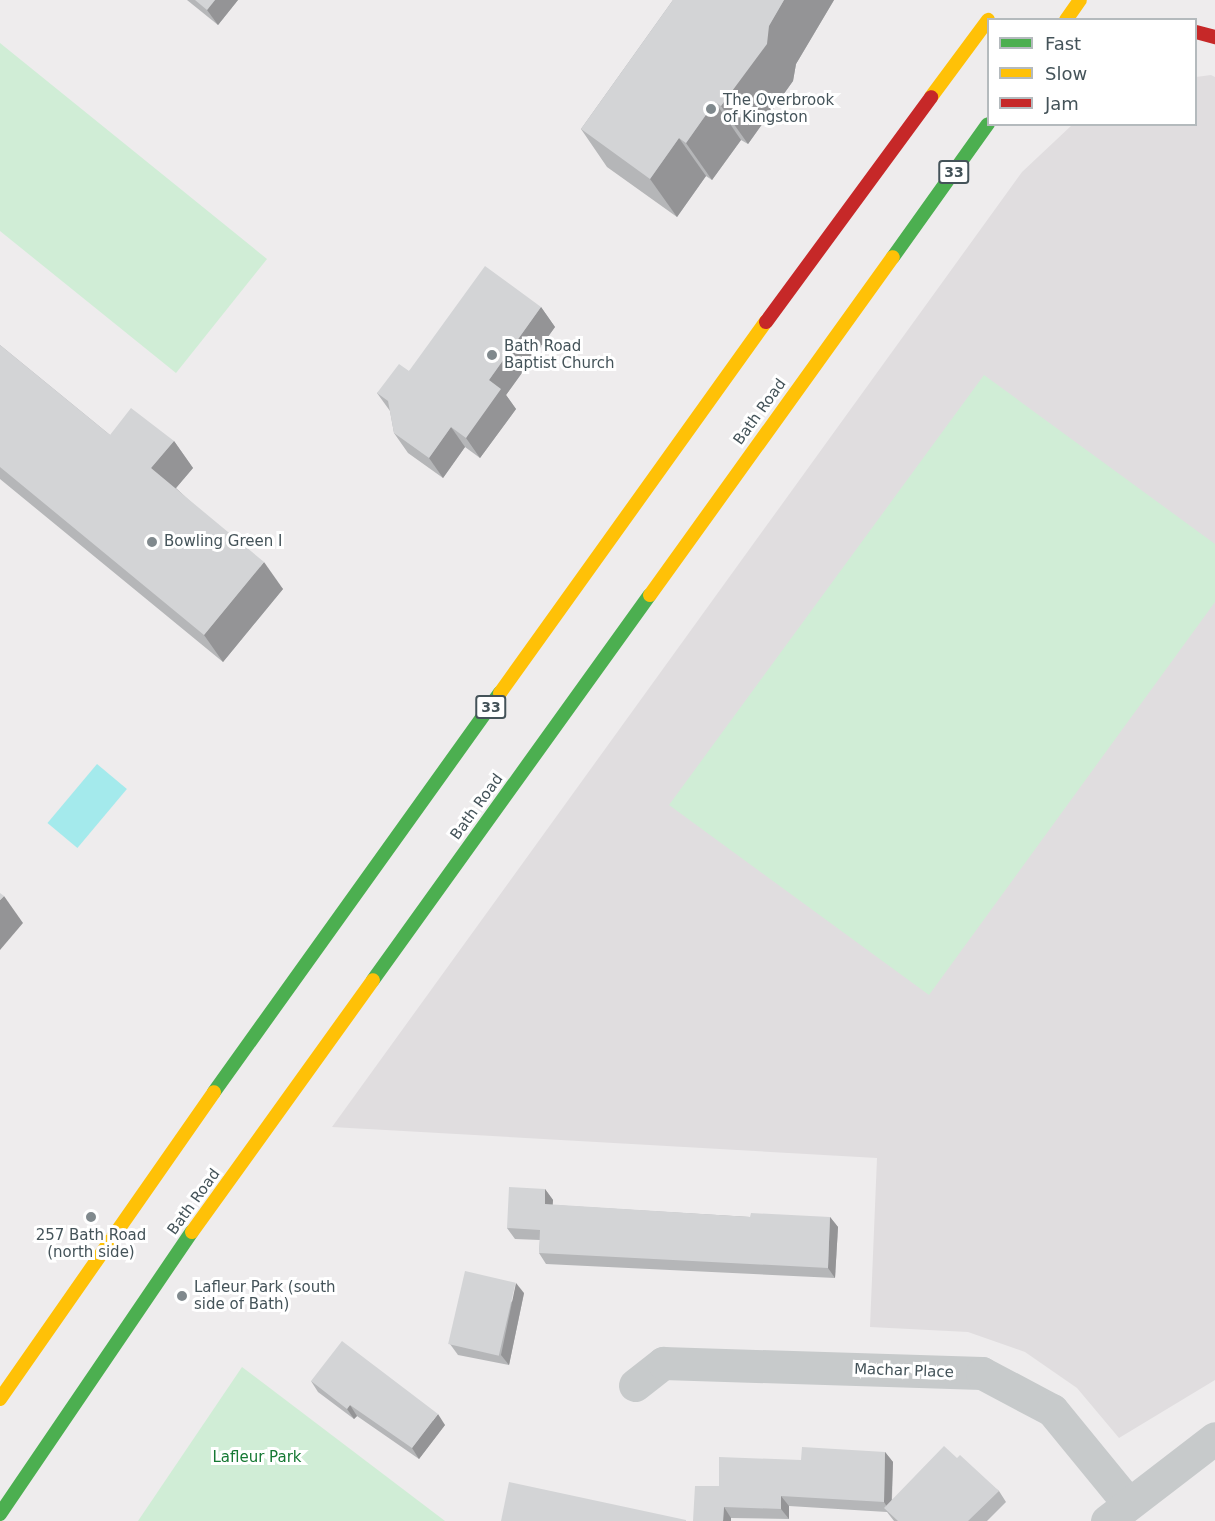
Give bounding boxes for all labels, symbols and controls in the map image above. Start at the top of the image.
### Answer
legend [987,18,1197,126]
text: Fast [1045,33,1081,54]
text: Slow [1045,63,1087,84]
place label: The Overbrook of Kingston [723,91,834,126]
text: Jam [1045,93,1079,114]
marker: The Overbrook of Kingston [704,102,718,116]
road number: 33 [938,161,970,183]
place label: Bath Road Baptist Church [504,337,615,372]
marker: Bath Road Baptist Church [485,348,499,362]
street label: Bath Road [730,375,790,449]
place label: Bowling Green I [164,533,282,551]
marker: Bowling Green I [145,535,159,549]
road number: 33 [474,696,508,718]
street label: Bath Road [447,770,507,844]
street label: Bath Road [164,1165,224,1239]
marker: 257 Bath Road (north side) [84,1210,98,1224]
place label: 257 Bath Road (north side) [36,1226,146,1261]
place label: Lafleur Park (south side of Bath) [194,1278,336,1313]
marker: Lafleur Park (south side of Bath) [175,1289,189,1303]
street label: Machar Place [854,1360,954,1382]
park label: Lafleur Park [212,1449,302,1467]

